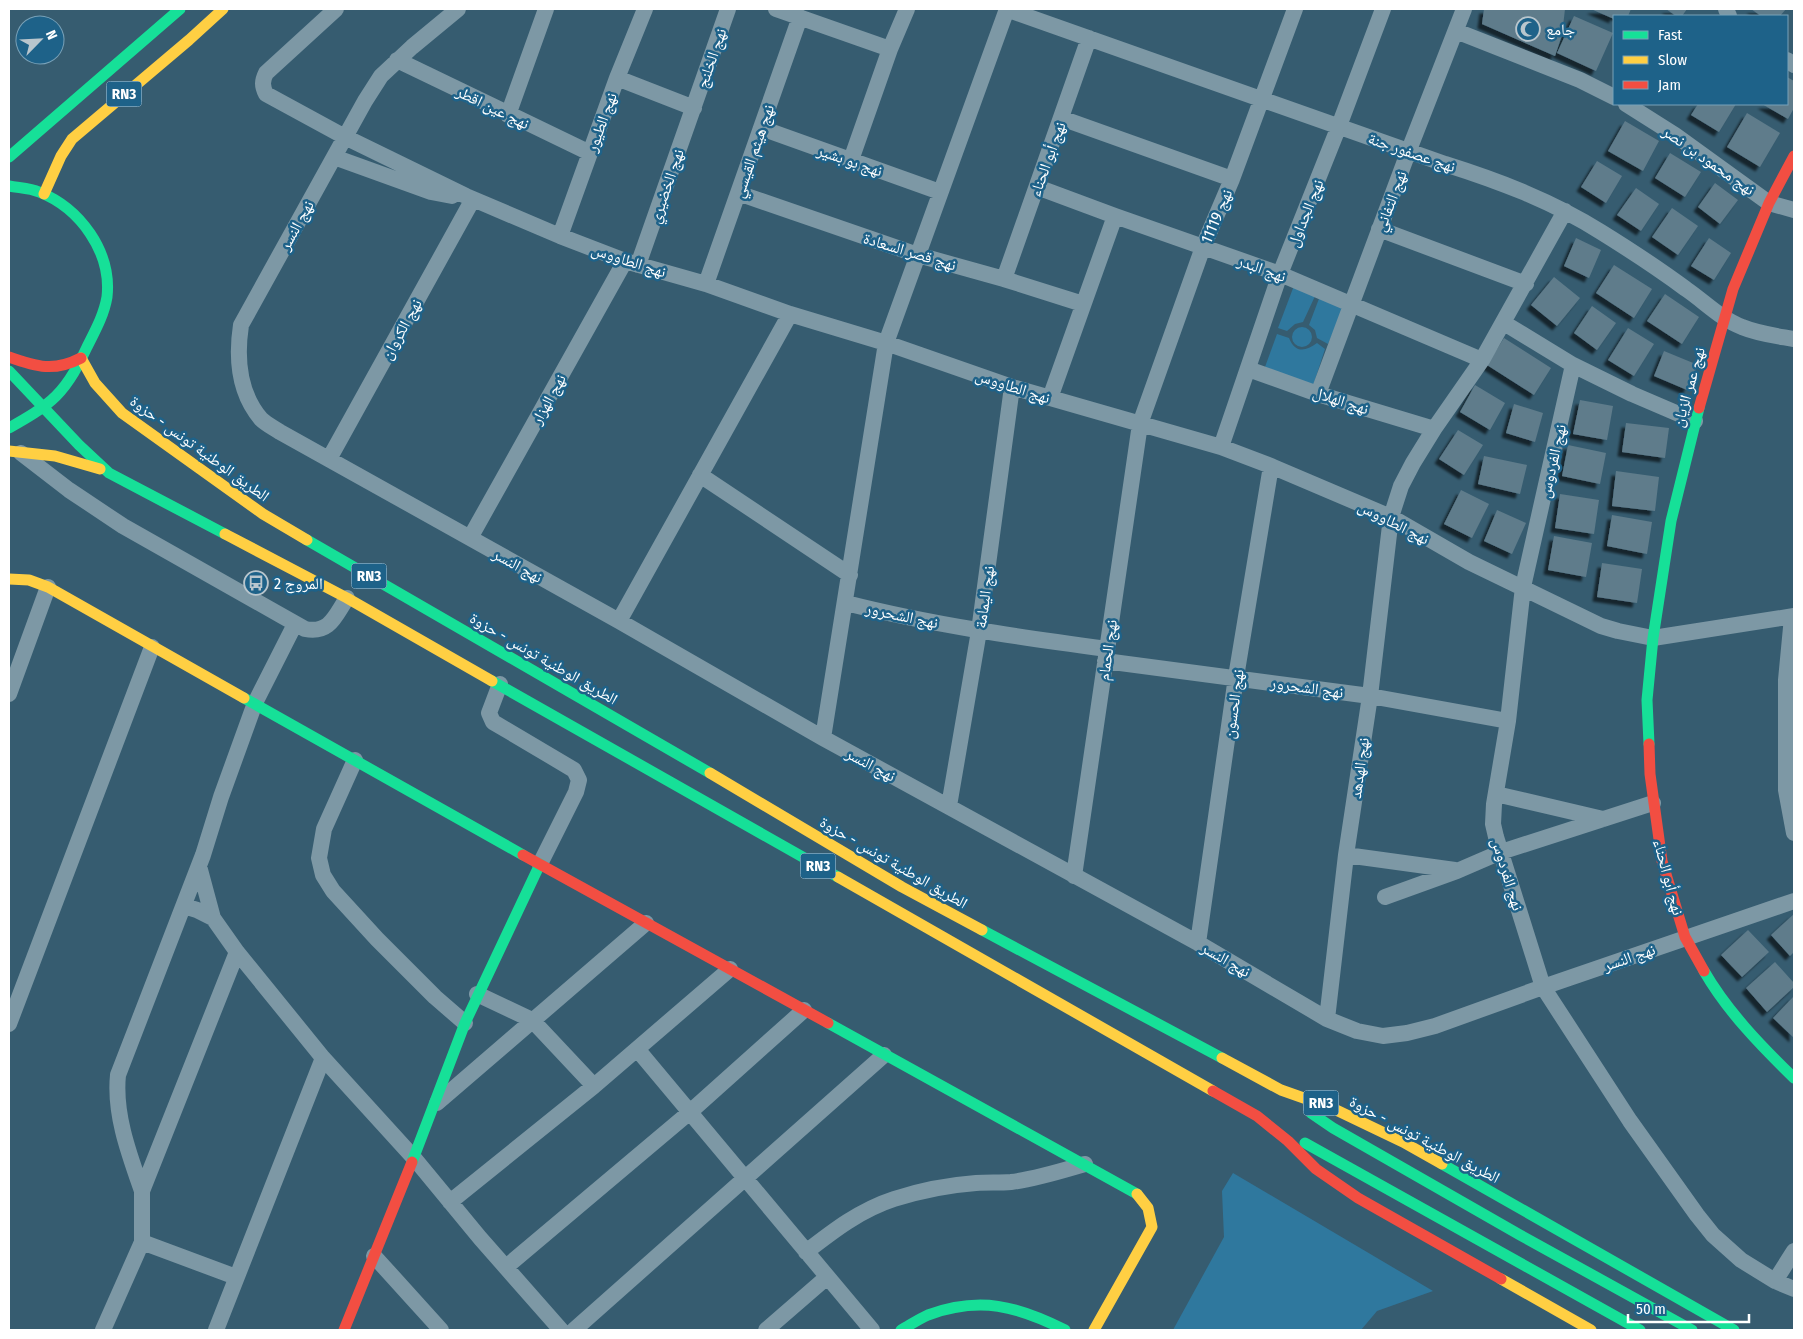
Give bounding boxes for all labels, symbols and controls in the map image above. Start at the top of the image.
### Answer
north arrow [15,15,65,65]
legend [1613,15,1788,105]
mosque icon: جامع [1515,16,1541,42]
place label: جامع [1546,20,1575,40]
street label: نهج الخلنج [692,26,731,91]
text: Fast [1658,26,1682,44]
text: N [42,28,61,42]
text: Slow [1658,51,1687,69]
text: Jam [1658,76,1681,94]
street label: نهج عين اقطر [452,81,532,134]
road number: RN3 [106,82,142,106]
street label: نهج الطيور [582,90,622,156]
street label: نهج هيثم القيسي [729,102,781,201]
street label: نهج أبو الحناء [1025,119,1071,199]
street label: نهج محمود بن نصر [1658,121,1758,200]
street label: نهج عصفور جنة [1365,129,1458,177]
street label: نهج بو بشير [813,140,885,181]
street label: نهج الخضيري [645,147,691,227]
street label: نهج التفاني [1370,168,1414,235]
street label: نهج الجداول [1283,177,1329,250]
street label: نهج 11119 [1197,186,1237,247]
street label: نهج النسر [275,197,319,255]
street label: نهج قصر السعادة [861,228,959,276]
street label: نهج الطاووس [589,239,669,282]
street label: نهج البدر [1234,251,1289,287]
street label: نهج الكروان [377,296,427,363]
street label: نهج عمر الزيان [1668,345,1710,430]
street label: نهج الطاووس [973,365,1053,408]
street label: نهج الهزار [526,371,571,429]
street label: نهج الهلال [1310,383,1371,419]
street label: الطريق الوطنية تونس - حزوة [126,391,273,506]
street label: نهج الفردوس [1535,422,1571,500]
street label: نهج الطاووس [1355,496,1433,549]
street label: نهج النسر [488,544,546,588]
road number: RN3 [352,564,386,588]
street label: نهج اليمامة [971,565,999,630]
bus stop icon: المروج 2 [243,570,269,596]
place label: المروج 2 [274,574,323,594]
street label: نهج الشحرور [863,598,940,633]
street label: الطريق الوطنية تونس - حزوة [466,608,621,709]
street label: نهج الحمام [1094,618,1122,682]
street label: نهج الحسون [1219,668,1249,740]
street label: نهج الشحرور [1268,673,1345,703]
street label: نهج الهدهد [1346,736,1374,800]
street label: نهج النسر [841,743,899,786]
street label: الطريق الوطنية تونس - حزوة [816,812,971,913]
street label: نهج الفردوس [1487,835,1528,913]
street label: نهج أبو الحناء [1648,837,1688,917]
road number: RN3 [800,854,836,878]
street label: نهج النسر [1196,937,1254,982]
street label: نهج النسر [1600,940,1658,976]
road number: RN3 [1304,1090,1338,1116]
street label: الطريق الوطنية تونس - حزوة [1346,1092,1503,1188]
scale bar [1628,1292,1749,1324]
text: 50 m [1636,1300,1666,1318]

